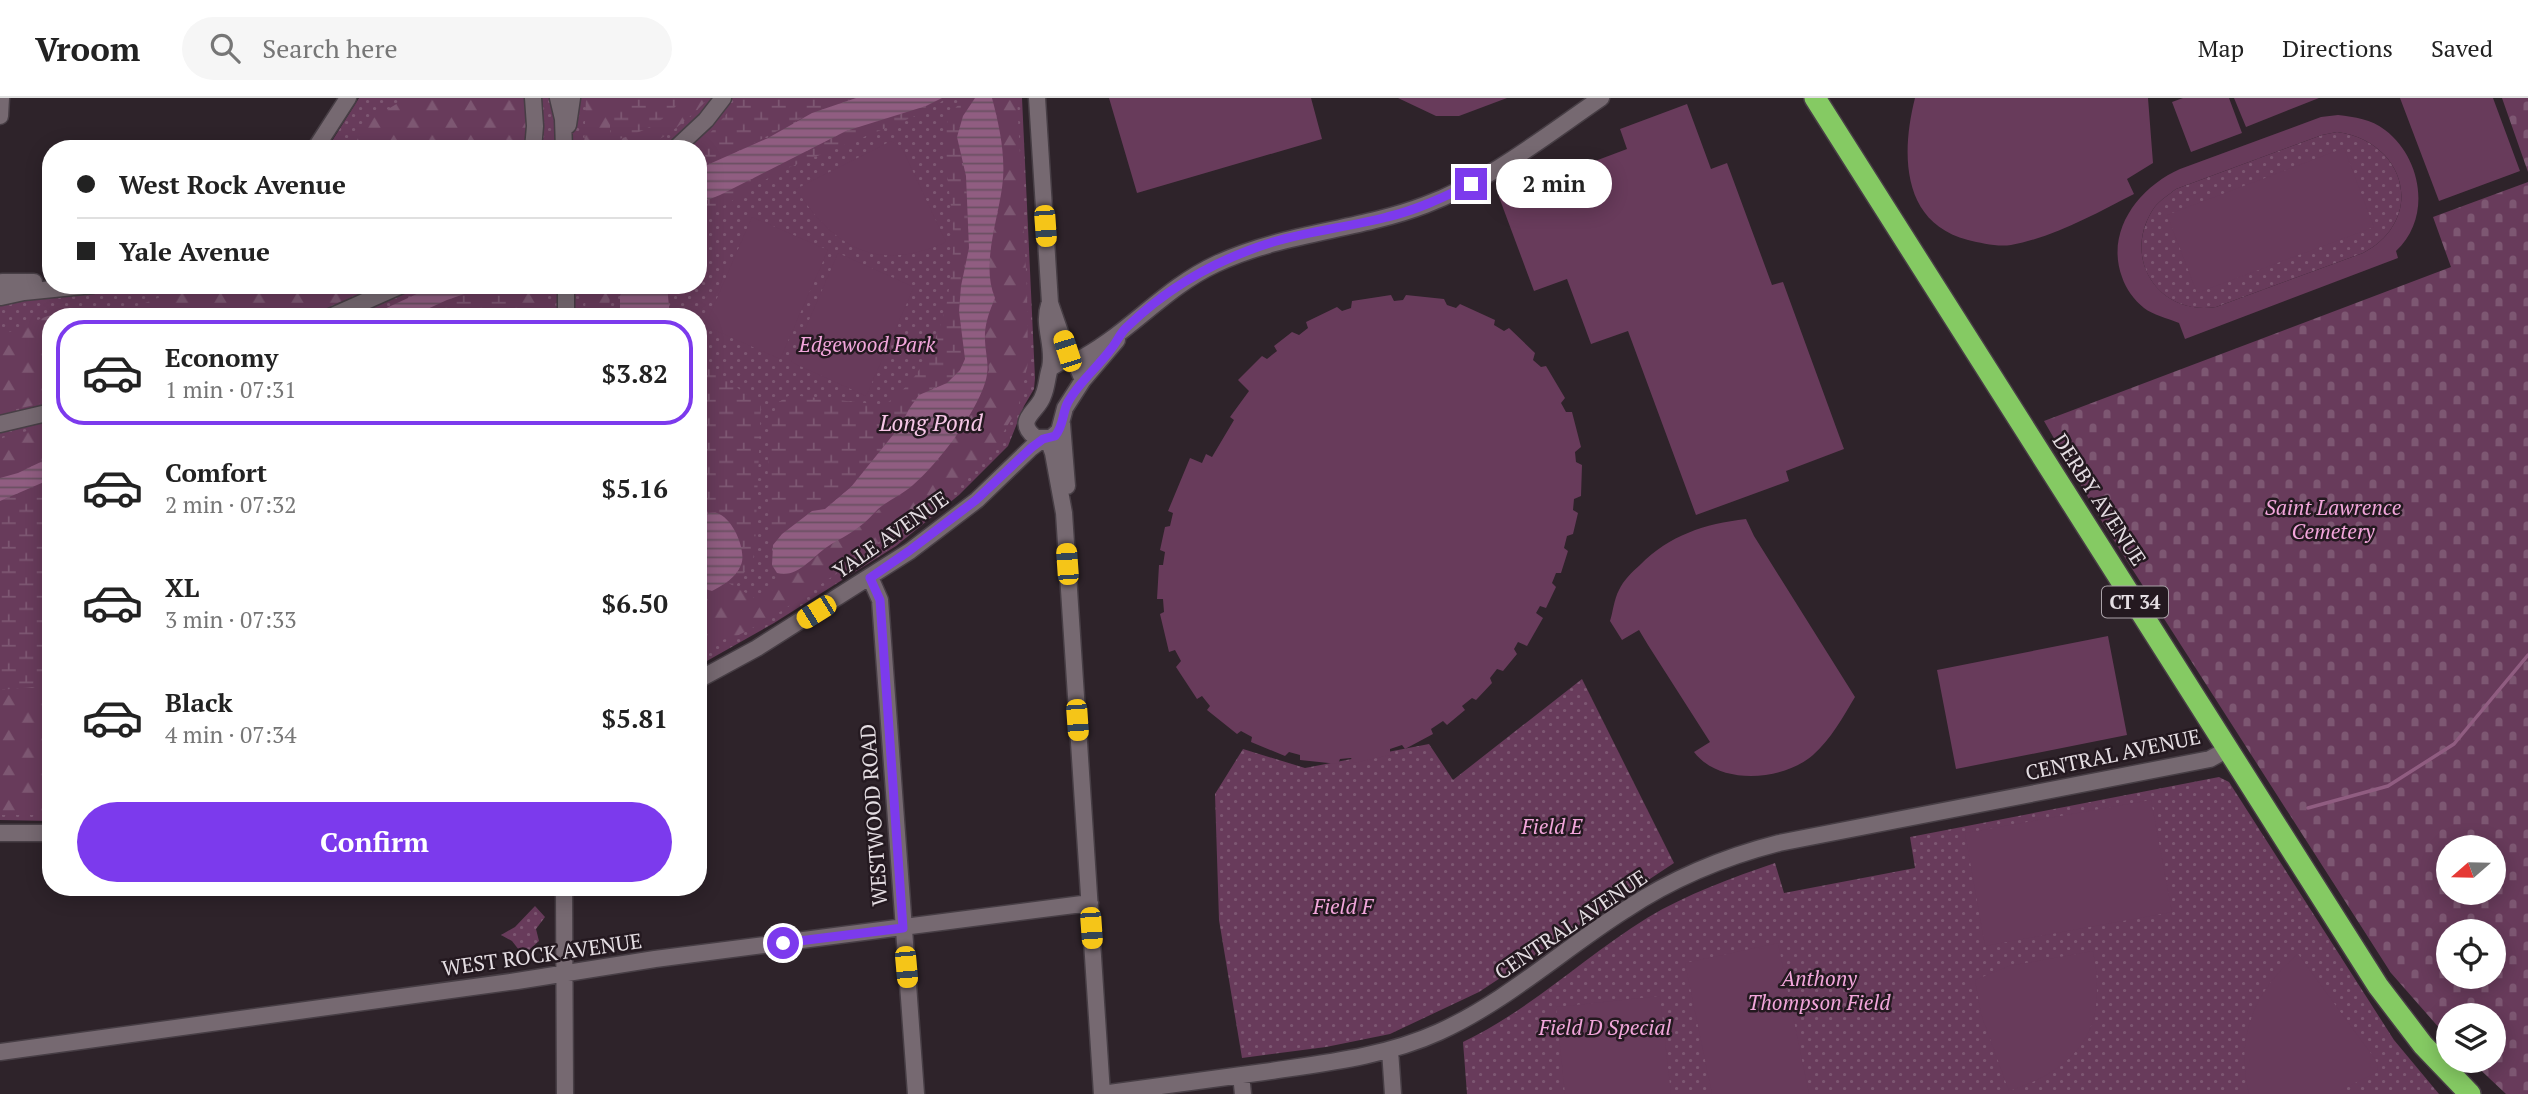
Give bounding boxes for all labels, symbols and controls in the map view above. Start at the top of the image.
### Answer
search box [182,17,672,80]
text: Vroom [35,27,140,70]
icon: search [206,29,244,67]
text: Search here [262,31,397,65]
text: Map [2198,32,2244,64]
text: Directions [2282,32,2393,64]
text: Saved [2431,32,2493,64]
callout: 2 min [1496,160,1611,208]
text: West Rock Avenue [119,167,346,201]
route end [1455,168,1487,200]
text: 2 min [1523,168,1585,199]
car [1034,204,1057,248]
text: Yale Avenue [119,234,270,268]
car [1051,328,1084,374]
park label: Edgewood Park [798,330,936,358]
text: Economy [165,340,278,374]
icon: car [81,341,144,404]
text: $3.82 [602,356,668,390]
text: 1 min · 07:31 [165,374,297,405]
water label: Long Pond [878,407,983,438]
street label: DERBY AVENUE [2047,428,2153,571]
text: Comfort [165,455,267,489]
icon: car [81,456,144,519]
text: $5.16 [602,471,668,505]
street label: YALE AVENUE [827,484,954,584]
text: 2 min · 07:32 [165,489,297,520]
park label: Saint Lawrence Cemetery [2265,493,2402,545]
car [1056,542,1079,586]
text: XL [165,570,199,604]
icon: car [81,571,144,634]
text: $6.50 [602,586,668,620]
road number: CT 34 [2102,587,2168,618]
car [793,592,840,632]
text: 3 min · 07:33 [165,604,297,635]
text: Black [165,685,233,719]
icon: car [81,686,144,749]
car [1066,698,1089,742]
text: $5.81 [602,701,668,735]
text: 4 min · 07:34 [165,719,297,750]
street label: CENTRAL AVENUE [2023,722,2203,786]
street label: WESTWOOD ROAD [853,723,893,907]
button: Confirm [77,802,672,882]
park label: Field E [1521,812,1583,840]
north arrow [2436,835,2506,905]
map controls [2436,835,2506,1073]
street label: CENTRAL AVENUE [1489,863,1652,986]
park label: Field F [1312,892,1375,920]
car [1080,906,1103,950]
button: locate [2436,919,2506,989]
street label: WEST ROCK AVENUE [440,926,644,982]
route start [767,927,799,959]
car [894,945,919,989]
park label: Anthony Thompson Field [1748,964,1891,1016]
button: layers [2436,1003,2506,1073]
park label: Field D Special [1538,1013,1671,1041]

